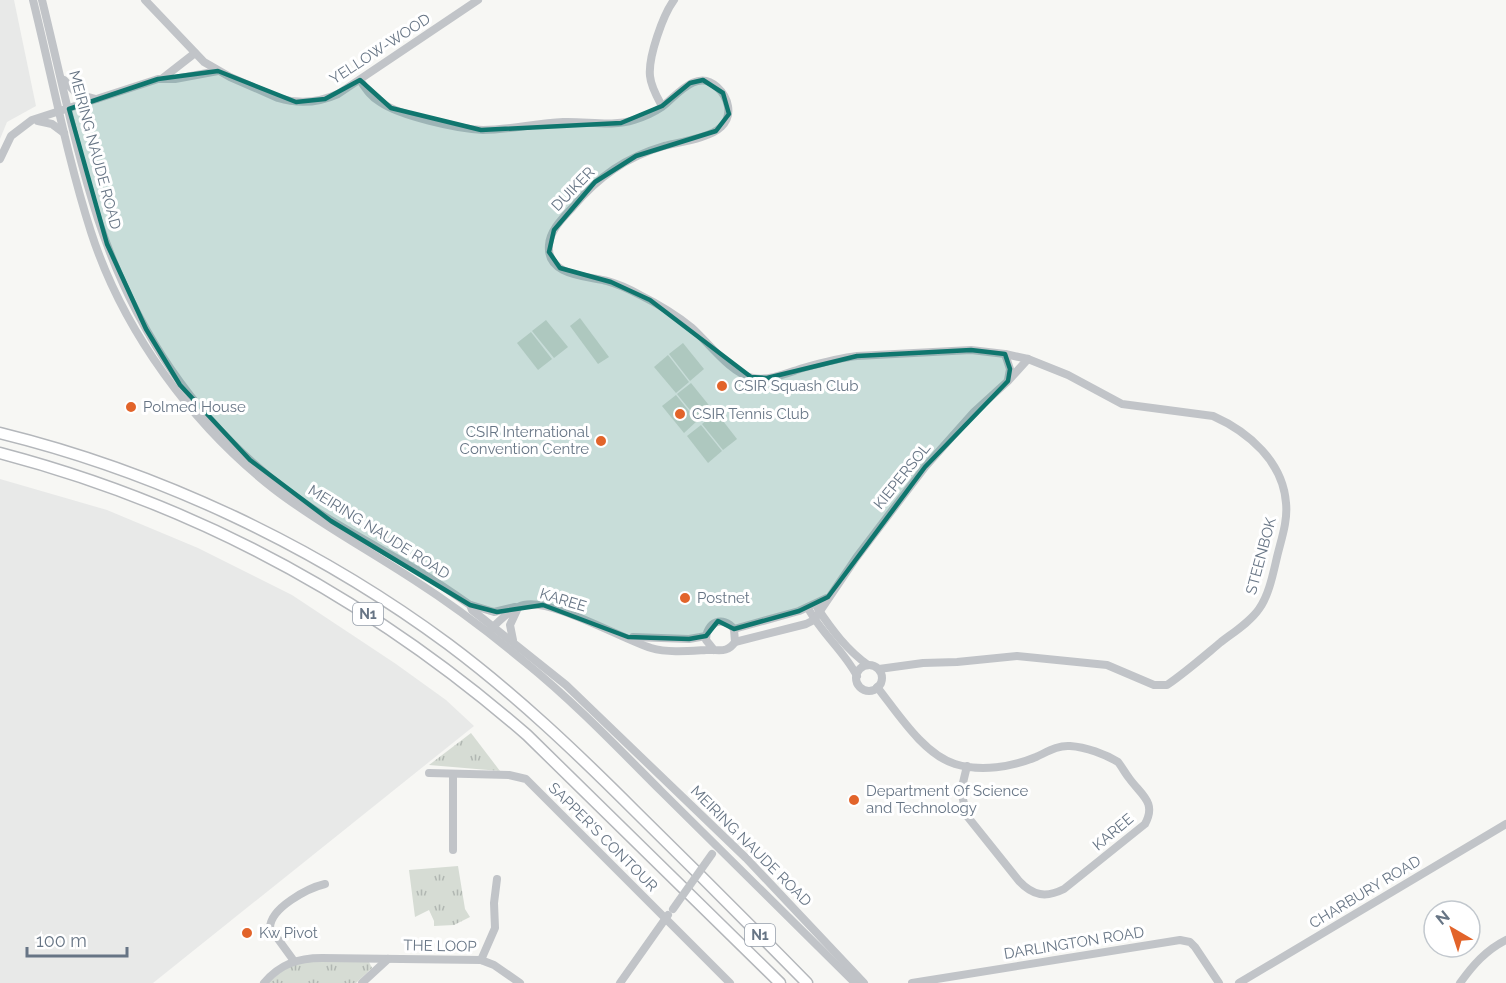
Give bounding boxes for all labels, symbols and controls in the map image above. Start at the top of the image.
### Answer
street label: YELLOW-WOOD [326,10,434,88]
street label: MEIRING NAUDE ROAD [65,69,125,232]
street label: DUIKER [548,163,598,215]
place label: CSIR Squash Club [734,377,859,395]
marker: CSIR Squash Club [715,379,729,393]
place label: Polmed House [143,398,246,416]
marker: Polmed House [124,400,138,414]
place label: CSIR Tennis Club [692,405,809,423]
marker: CSIR Tennis Club [673,407,687,421]
place label: CSIR International Convention Centre [460,423,590,458]
marker: CSIR International Convention Centre [594,434,608,448]
street label: KIEPERSOL [870,439,934,513]
street label: MEIRING NAUDE ROAD [305,481,453,583]
street label: STEENBOK [1242,515,1280,596]
street label: KAREE [537,584,589,616]
place label: Postnet [697,589,750,607]
marker: Postnet [678,591,692,605]
road number: N1 [353,603,383,625]
street label: SAPPER'S CONTOUR [545,779,661,895]
street label: MEIRING NAUDE ROAD [687,782,815,910]
place label: Department Of Science and Technology [866,782,1028,817]
marker: Department Of Science and Technology [847,793,861,807]
street label: KAREE [1089,810,1137,854]
street label: CHARBURY ROAD [1306,852,1424,932]
north arrow [1422,899,1482,959]
text: N [1432,907,1454,929]
scale bar [27,920,128,958]
street label: DARLINGTON ROAD [1003,923,1146,963]
place label: Kw Pivot [259,924,318,942]
road number: N1 [745,924,775,946]
marker: Kw Pivot [240,926,254,940]
text: 100 m [36,930,87,951]
street label: THE LOOP [403,936,477,956]

